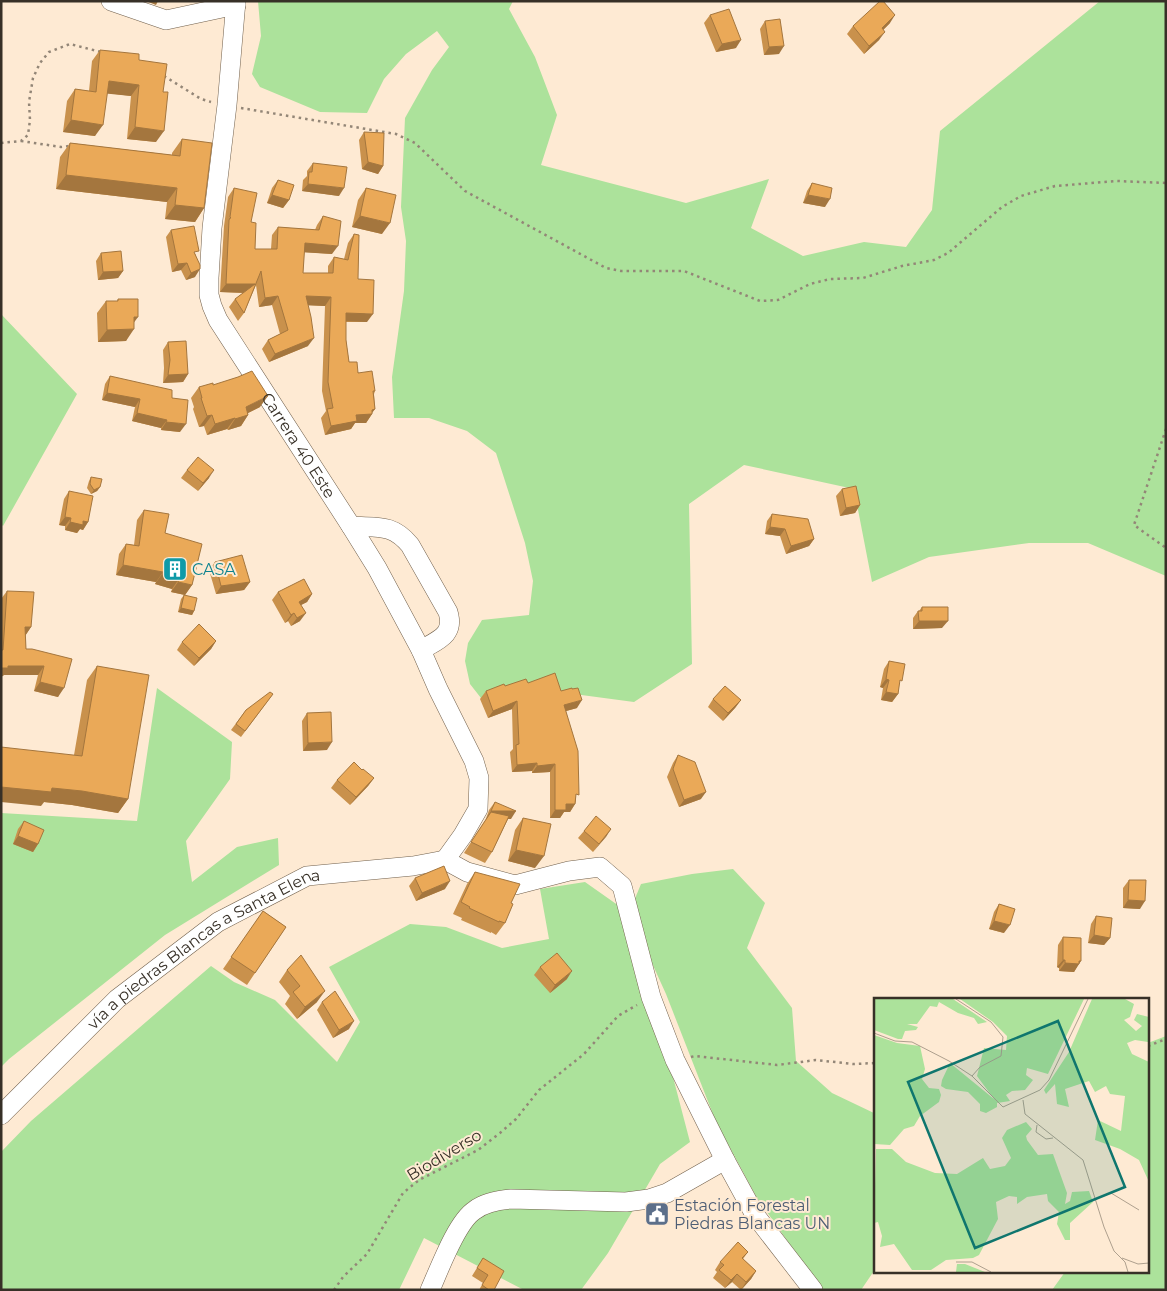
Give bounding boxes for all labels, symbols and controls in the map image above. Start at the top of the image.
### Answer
street label: Carrera 40 Este [258,389,340,502]
building icon: CASA [162,556,188,582]
place label: CASA [192,560,236,579]
street label: vía a piedras Blancas a Santa Elena [83,865,321,1033]
inset map [874,998,1150,1274]
street label: Biodiverso [403,1125,485,1185]
place label: Estación Forestal Piedras Blancas UN [674,1196,830,1233]
public building icon: Estación Forestal Piedras Blancas UN [644,1201,670,1227]

